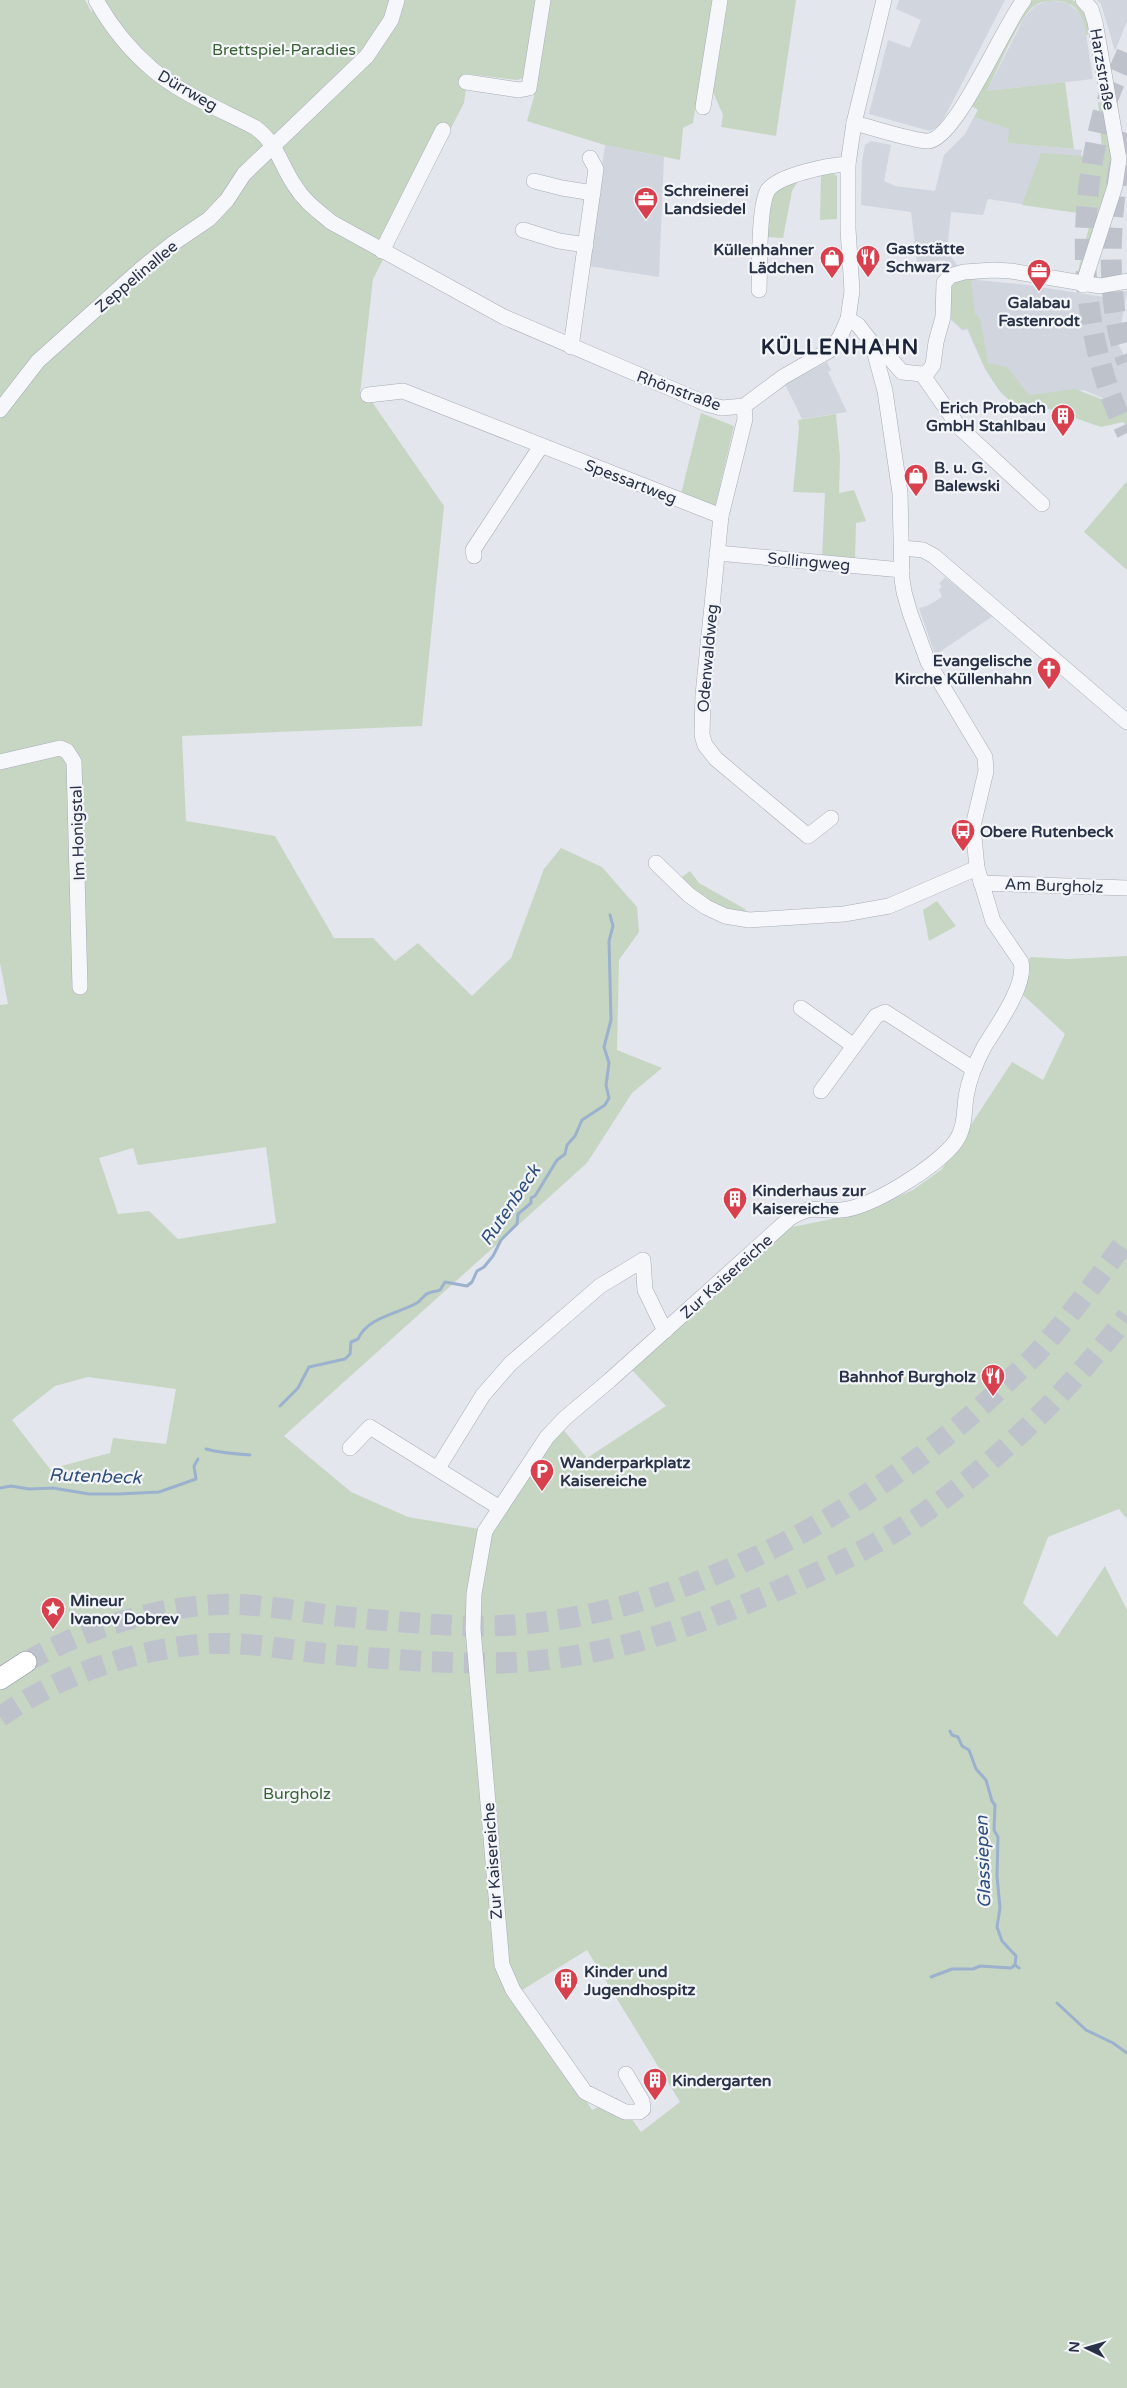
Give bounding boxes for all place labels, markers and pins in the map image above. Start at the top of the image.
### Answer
place label: Schreinerei Landsiedel [664,181,749,219]
office icon: Schreinerei Landsiedel [633,186,659,220]
place label: Gaststätte Schwarz [886,239,965,277]
place label: Küllenhahner Lädchen [713,240,815,278]
restaurant icon: Gaststätte Schwarz [855,244,881,278]
shop icon: Küllenhahner Lädchen [819,245,845,279]
office icon: Galabau Fastenrodt [1026,258,1052,292]
place label: Galabau Fastenrodt [998,293,1081,331]
place label: Erich Probach GmbH Stahlbau [926,398,1046,436]
building icon: Erich Probach GmbH Stahlbau [1050,403,1076,437]
place label: B. u. G. Balewski [934,458,1000,496]
shop icon: B. u. G. Balewski [903,463,929,497]
place label: Evangelische Kirche Küllenhahn [894,651,1032,689]
church icon: Evangelische Kirche Küllenhahn [1036,656,1062,690]
bus stop icon: Obere Rutenbeck [950,818,976,852]
place label: Obere Rutenbeck [980,822,1114,842]
place label: Kinderhaus zur Kaisereiche [752,1181,867,1219]
building icon: Kinderhaus zur Kaisereiche [722,1186,748,1220]
restaurant icon: Bahnhof Burgholz [980,1363,1006,1397]
place label: Bahnhof Burgholz [839,1367,976,1387]
place label: Wanderparkplatz Kaisereiche [560,1453,690,1491]
parking icon: Wanderparkplatz Kaisereiche [529,1458,555,1492]
place label: Mineur Ivanov Dobrev [70,1591,179,1629]
place icon: Mineur Ivanov Dobrev [40,1596,66,1630]
place label: Kinder und Jugendhospitz [583,1962,696,2000]
building icon: Kinder und Jugendhospitz [553,1967,579,2001]
building icon: Kindergarten [642,2067,668,2101]
place label: Kindergarten [672,2071,772,2091]

